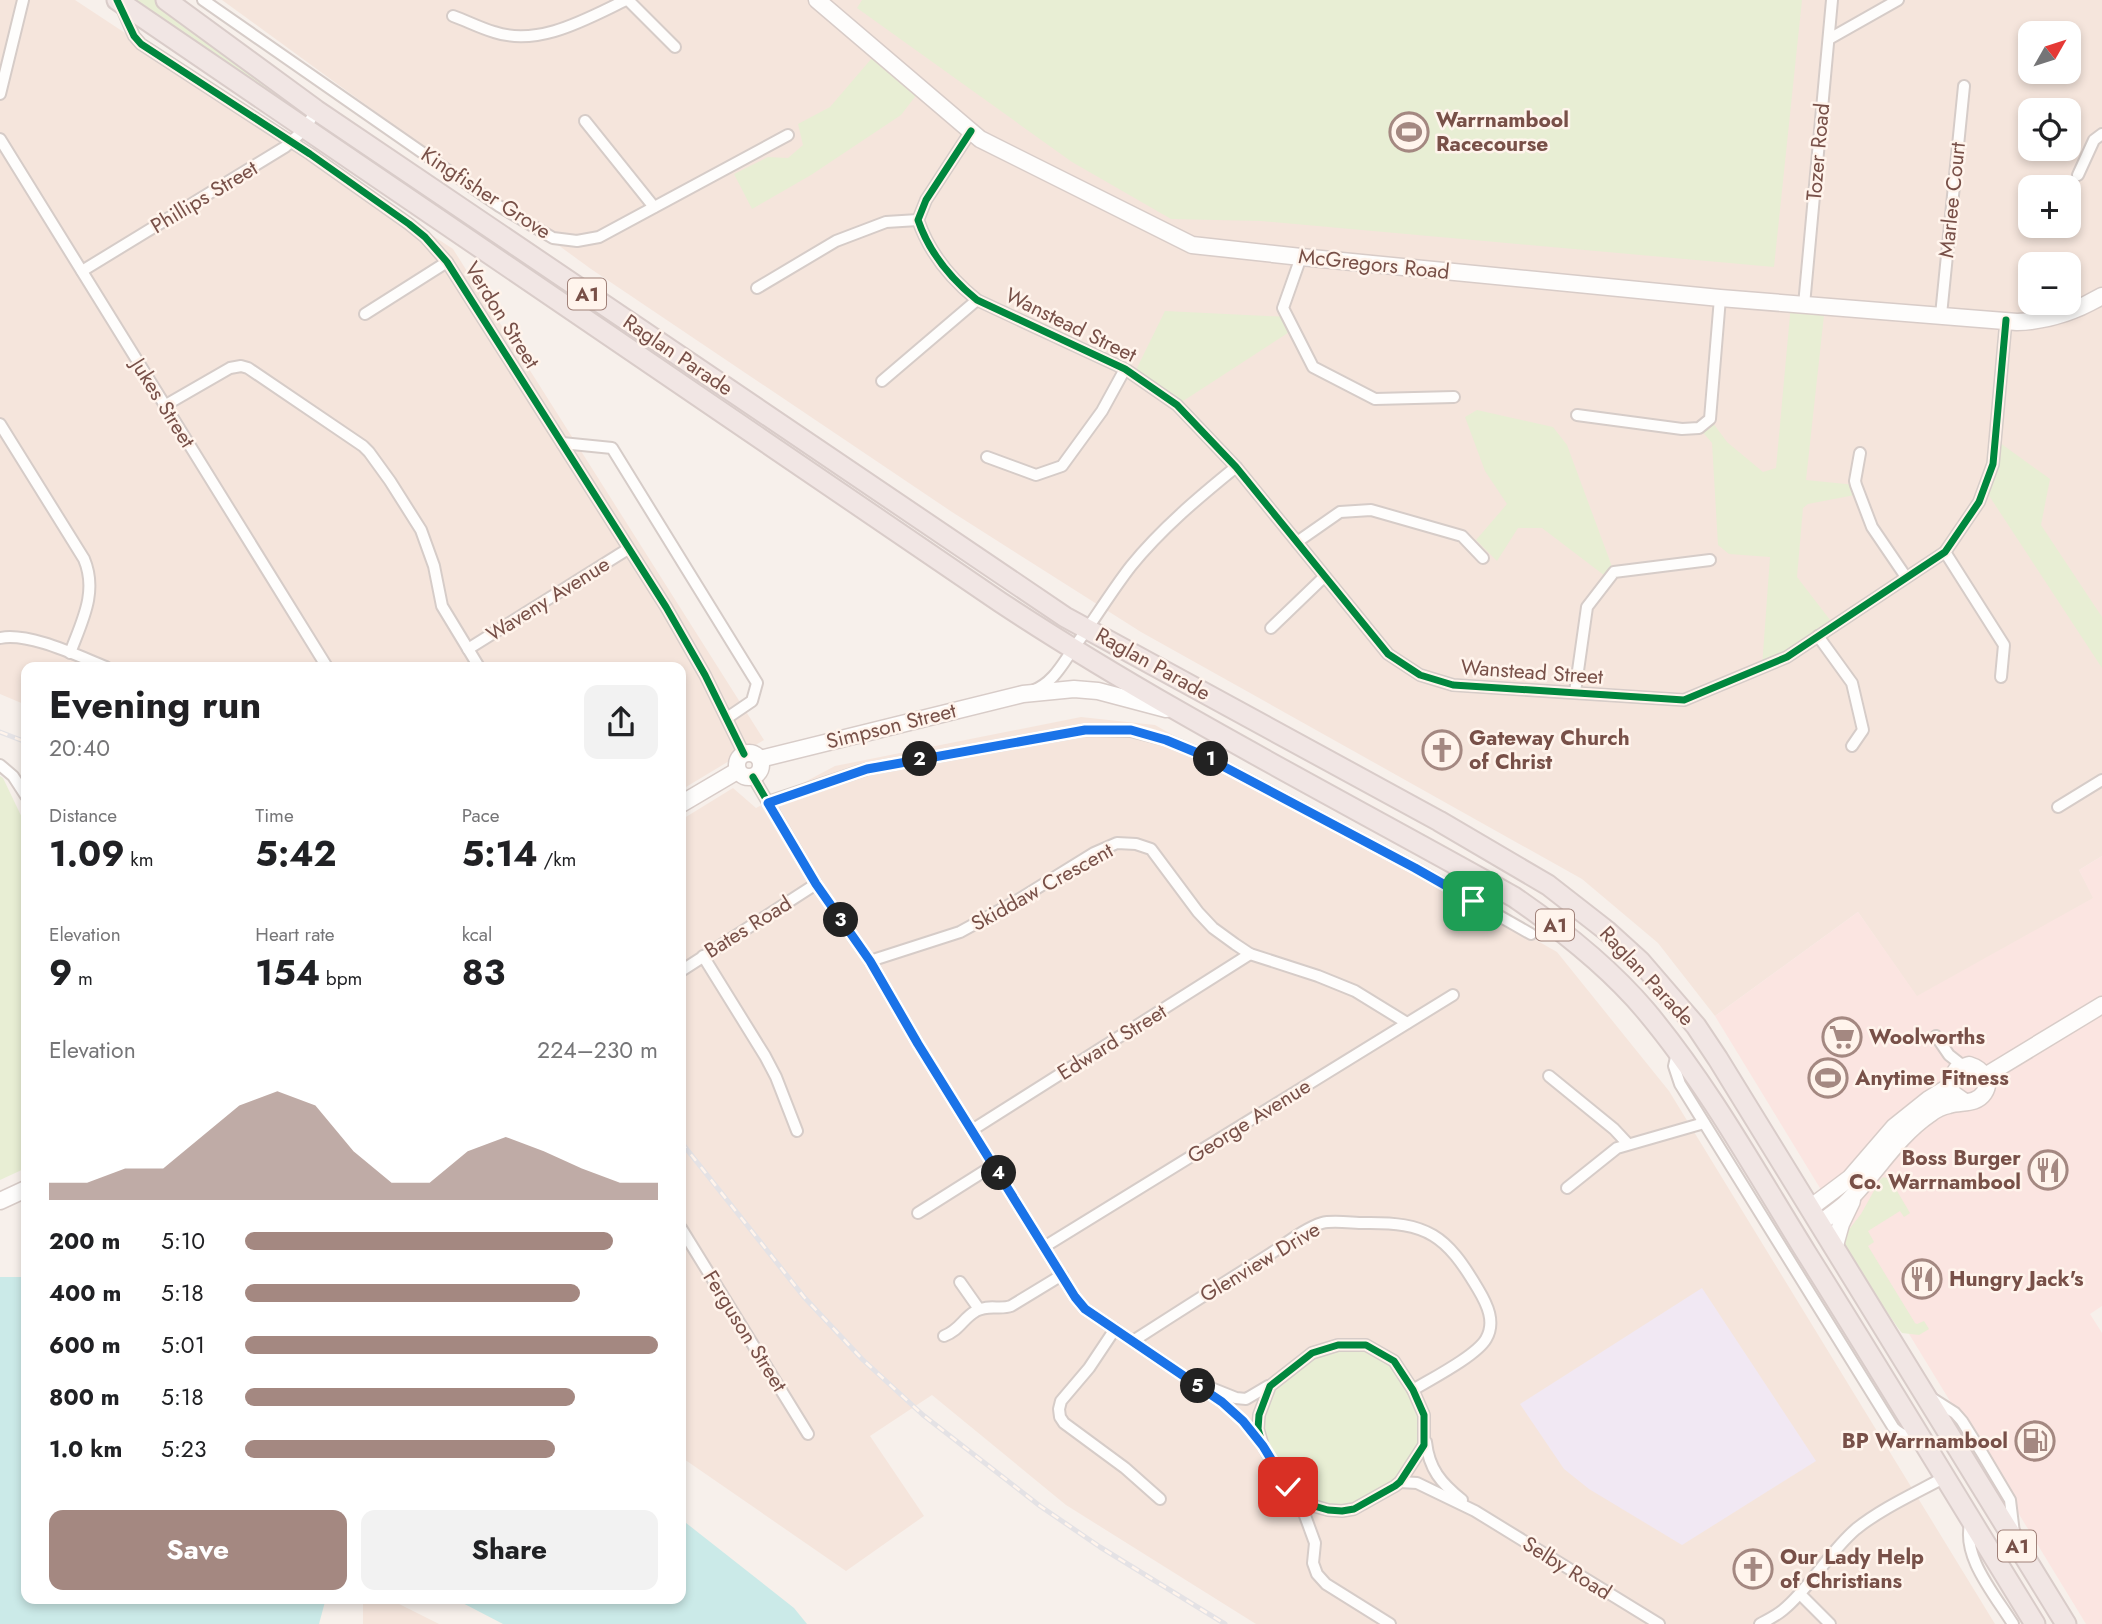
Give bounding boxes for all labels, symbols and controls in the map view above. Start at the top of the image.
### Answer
north arrow [2018,21,2081,84]
map controls [2018,21,2081,315]
button: locate [2018,98,2081,161]
street label: Tozer Road [1799,102,1837,202]
place label: Warrnambool Racecourse [1436,105,1569,159]
sports icon: Warrnambool Racecourse [1388,111,1430,153]
street label: Kingfisher Grove [415,140,557,246]
street label: Marlee Court [1931,141,1973,259]
street label: Phillips Street [145,153,263,241]
button: + [2018,175,2081,238]
street label: McGregors Road [1297,241,1451,287]
button: − [2018,252,2081,315]
street label: Verdon Street [457,256,547,374]
road number: A1 [568,278,606,310]
street label: Wanstead Street [1000,280,1142,370]
street label: Raglan Parade [617,307,739,403]
street label: Jukes Street [122,350,202,454]
street label: Waveny Avenue [481,549,616,649]
street label: Raglan Parade [1090,620,1216,708]
street label: Wanstead Street [1460,652,1604,692]
text: Evening run [49,677,261,732]
button: share [584,685,658,759]
street label: Simpson Street [823,695,959,757]
place label: Gateway Church of Christ [1469,723,1630,777]
church icon: Gateway Church of Christ [1421,729,1463,771]
text: 20:40 [49,731,110,765]
pin: 2 [902,742,937,776]
pin: 1 [1194,742,1228,776]
text: 2 [913,745,926,772]
text: 1 [1206,745,1215,772]
text: Distance [49,802,117,829]
text: Time [255,802,294,829]
text: Pace [462,802,500,829]
text: 1.09 [49,829,125,879]
text: 5:42 [255,829,337,879]
text: 5:14 [462,829,538,879]
street label: Skiddaw Crescent [966,836,1118,938]
text: km [125,846,154,873]
text: /km [538,846,576,873]
pin [1443,871,1503,931]
icon: arrive [1454,882,1492,920]
street label: Bates Road [699,888,797,966]
pin: 3 [824,902,858,937]
text: 3 [835,906,846,933]
road number: A1 [1536,909,1574,940]
street label: Raglan Parade [1593,919,1701,1033]
text: Elevation [49,921,121,948]
text: Heart rate [255,921,335,948]
text: kcal [462,921,492,948]
text: 9 [49,948,72,998]
text: 154 [255,948,320,998]
text: 83 [462,948,505,998]
text: m [72,965,93,992]
text: bpm [320,965,362,992]
street label: Edward Street [1052,997,1172,1087]
supermarket icon: Woolworths [1821,1016,1863,1058]
place label: Woolworths [1869,1022,1985,1052]
text: Elevation [49,1033,136,1067]
text: 224–230 m [537,1033,658,1067]
sports icon: Anytime Fitness [1807,1057,1849,1099]
place label: Anytime Fitness [1854,1063,2009,1093]
street label: George Avenue [1182,1071,1316,1171]
place label: Boss Burger Co. Warrnambool [1849,1143,2021,1197]
restaurant icon: Boss Burger Co. Warrnambool [2027,1149,2069,1191]
pin: 4 [982,1156,1016,1190]
text: 4 [992,1159,1005,1186]
street label: Glenview Drive [1194,1214,1326,1310]
text: 200 m [49,1224,120,1258]
text: 5:10 [161,1224,205,1258]
restaurant icon: Hungry Jack's [1901,1258,1943,1300]
place label: Hungry Jack's [1949,1264,2084,1294]
street label: Ferguson Street [696,1265,794,1397]
text: 400 m [49,1276,121,1310]
text: 5:18 [161,1276,204,1310]
text: 600 m [49,1328,121,1362]
text: 5:01 [161,1328,205,1362]
pin: 5 [1180,1368,1216,1404]
text: 5 [1191,1372,1204,1399]
text: 800 m [49,1380,120,1414]
text: 5:18 [161,1380,204,1414]
fuel station icon: BP Warrnambool [2014,1420,2056,1462]
place label: BP Warrnambool [1842,1426,2008,1456]
text: 1.0 km [49,1432,122,1466]
text: 5:23 [161,1432,207,1466]
pin [1258,1457,1318,1517]
icon: check [1269,1468,1307,1506]
button: Save [49,1510,347,1590]
button: Share [361,1510,658,1590]
street label: Selby Road [1517,1529,1617,1607]
road number: A1 [1998,1530,2036,1562]
place label: Our Lady Help of Christians [1780,1542,1924,1596]
church icon: Our Lady Help of Christians [1732,1548,1774,1590]

